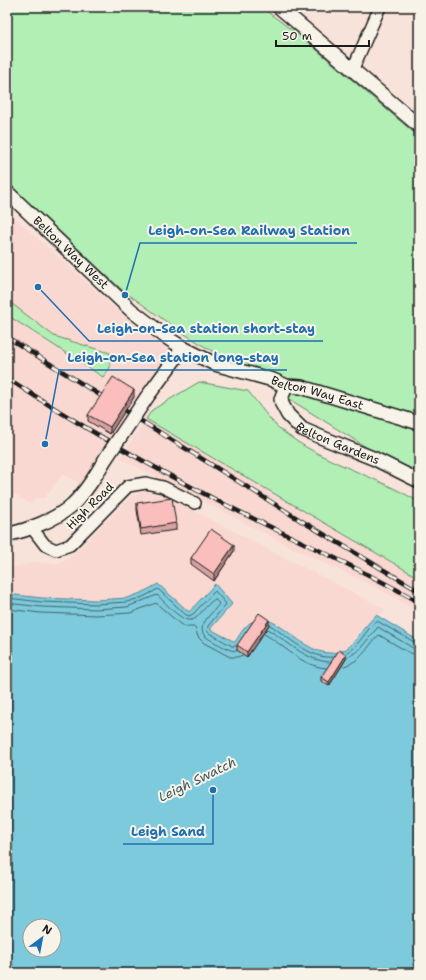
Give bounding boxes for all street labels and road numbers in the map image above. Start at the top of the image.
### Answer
street label: Belton Way West [29,213,112,292]
street label: Belton Way East [268,372,365,414]
street label: Belton Gardens [292,419,383,468]
street label: High Road [63,479,117,533]

